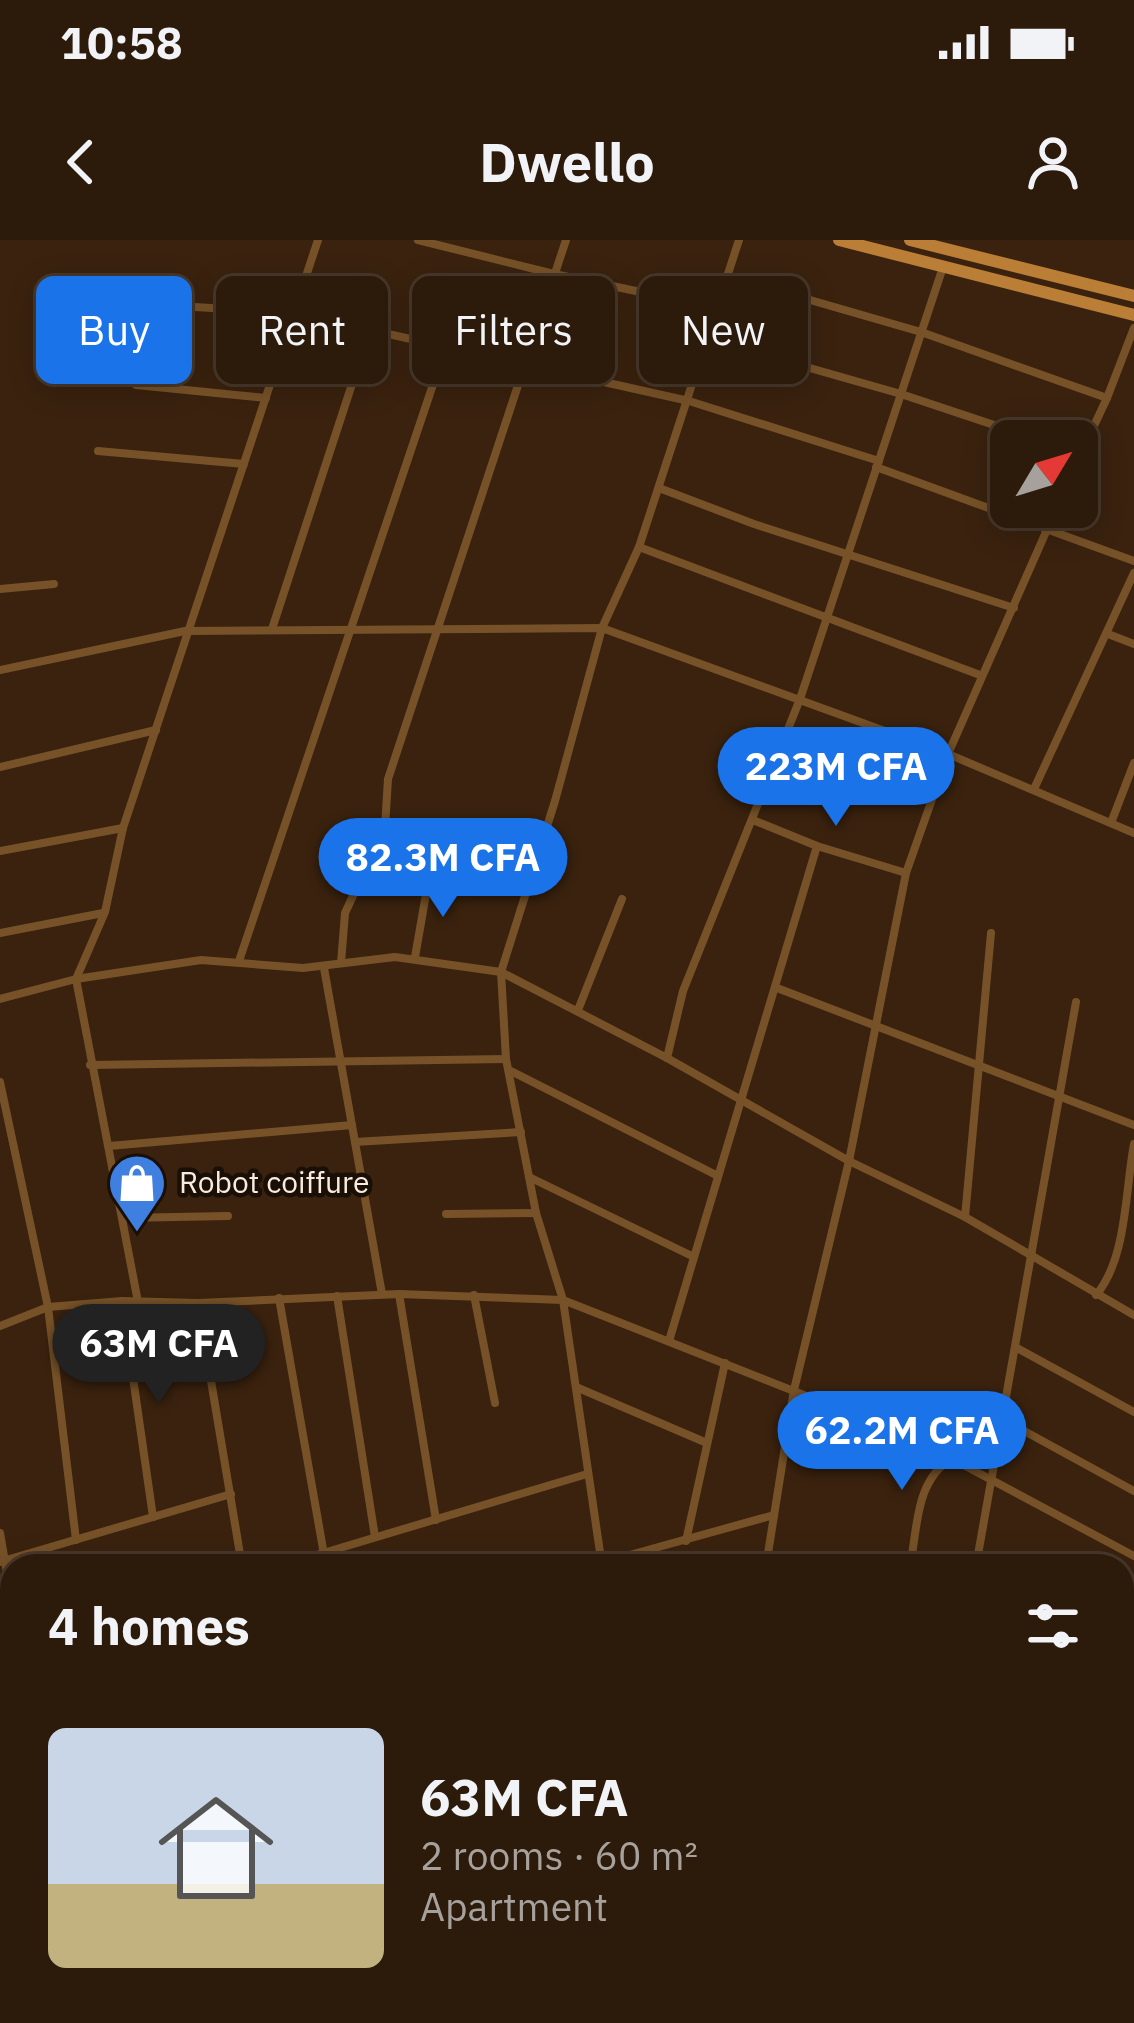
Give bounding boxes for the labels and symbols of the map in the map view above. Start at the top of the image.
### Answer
north arrow [990,420,1098,528]
pin: 223M CFA [712,727,960,829]
pin: 82.3M CFA [306,818,580,920]
shop icon: Robot coiffure [106,1152,168,1234]
place label: Robot coiffure [179,1162,369,1201]
pin: 63M CFA [48,1304,270,1406]
pin: 62.2M CFA [765,1391,1039,1493]

